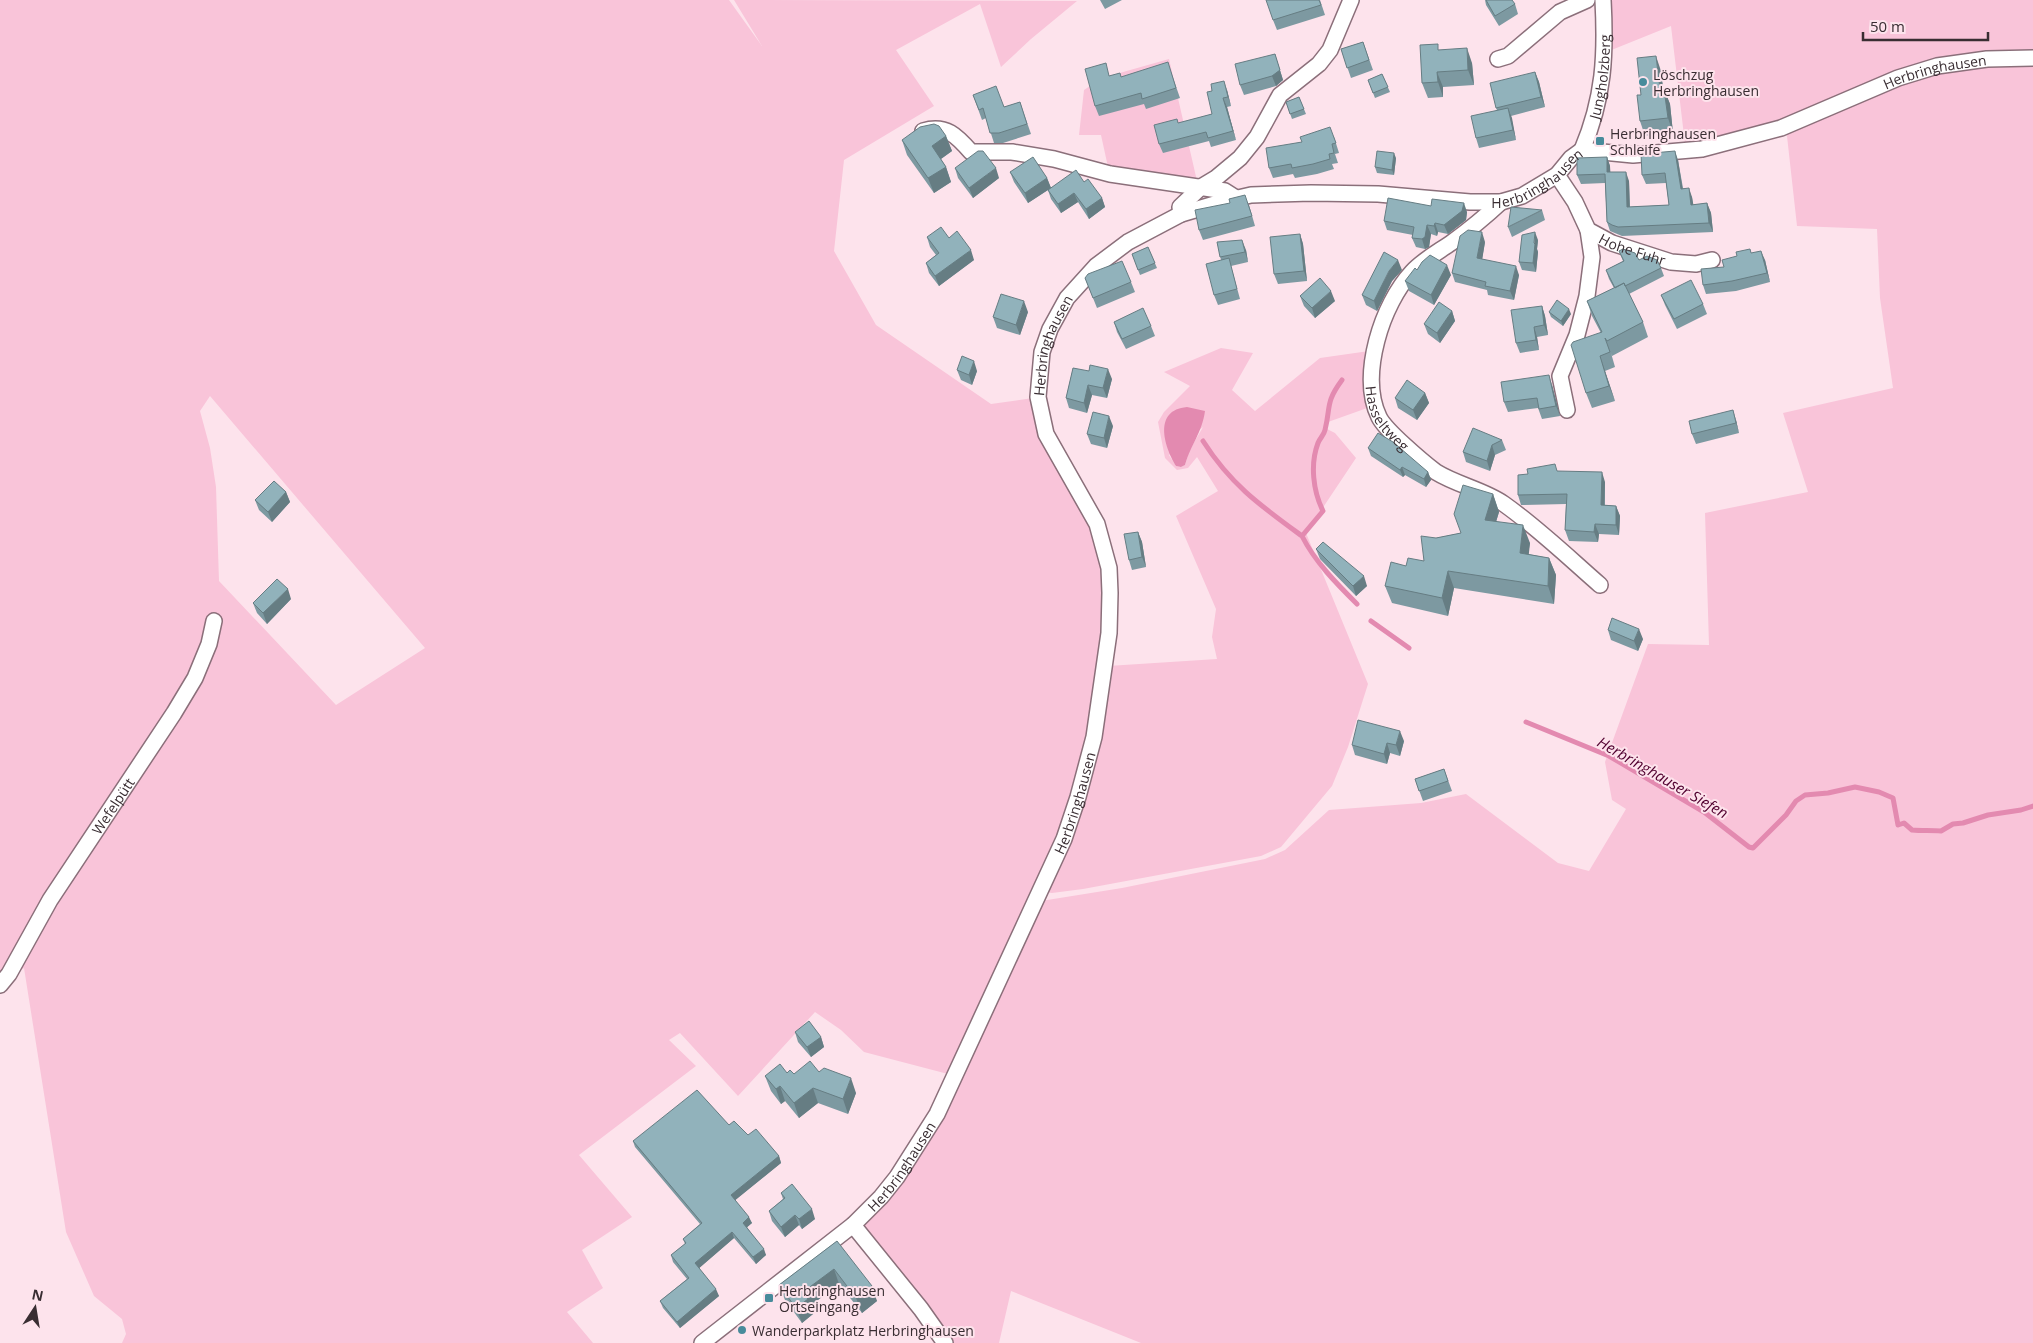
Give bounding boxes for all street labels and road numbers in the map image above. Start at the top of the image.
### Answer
street label: Jungholzberg [1584,34,1614,123]
street label: Herbringhausen [1880,50,1988,93]
street label: Herbringhausen [1491,143,1586,212]
street label: Hohe Fuhr [1596,228,1668,269]
street label: Herbringhausen [1029,291,1076,397]
street label: Hasseltweg [1362,385,1414,455]
street label: Herbringhausen [1049,750,1099,857]
street label: Wefelpütt [87,774,138,838]
street label: Herbringhausen [863,1118,939,1215]

